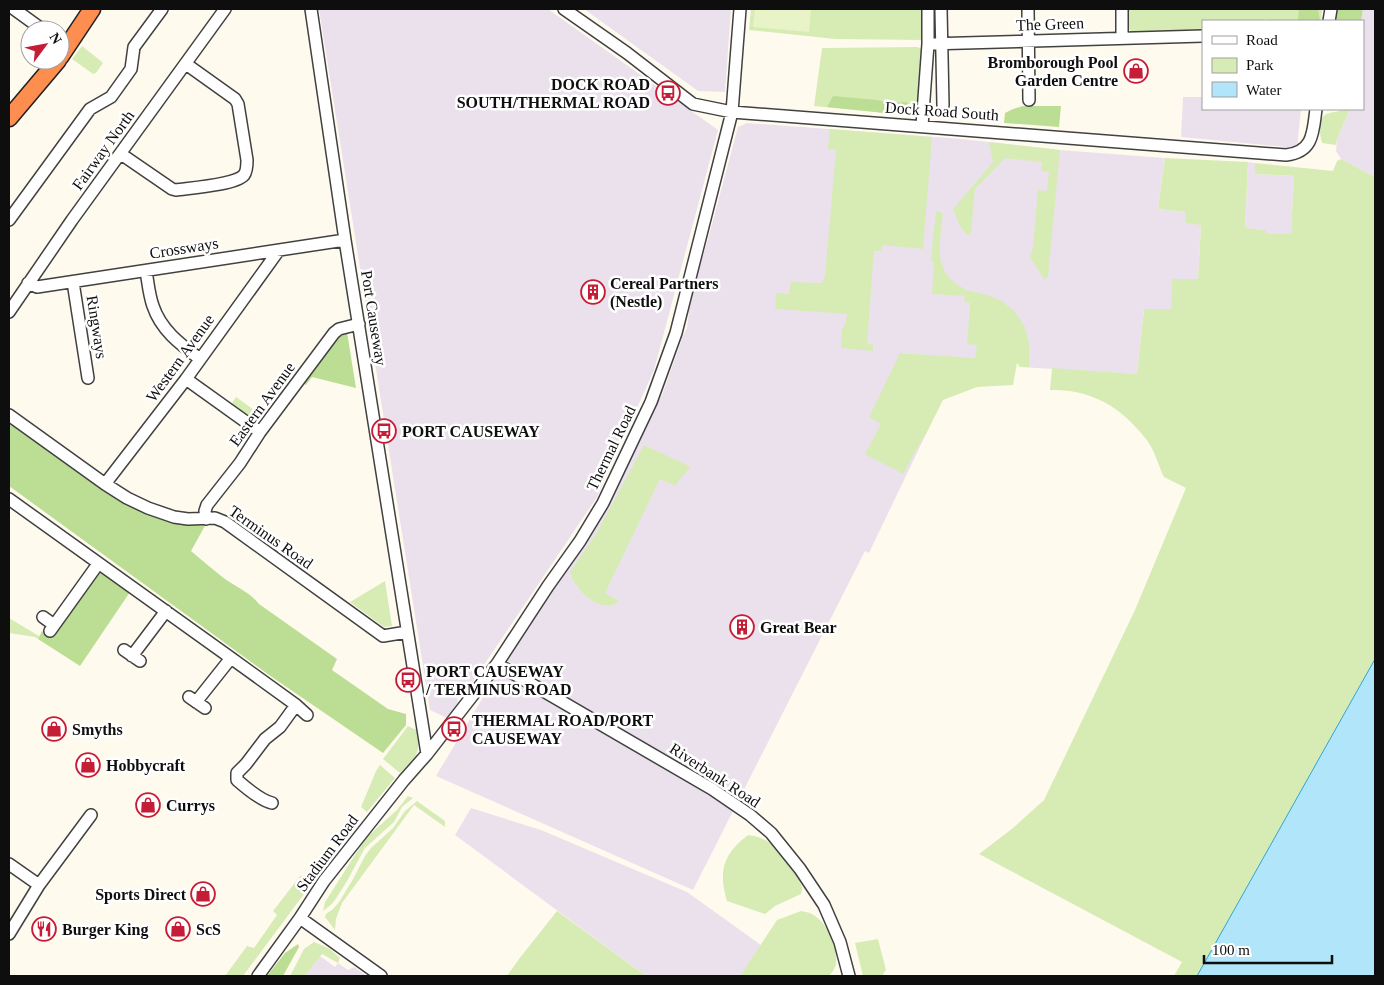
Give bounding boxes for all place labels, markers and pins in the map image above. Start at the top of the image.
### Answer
place label: Bromborough Pool Garden Centre [987,54,1119,89]
shop icon: Bromborough Pool Garden Centre [1123,58,1149,84]
place label: DOCK ROAD SOUTH/THERMAL ROAD [457,76,650,111]
bus stop icon: DOCK ROAD SOUTH/THERMAL ROAD [655,80,681,106]
place label: Cereal Partners (Nestle) [610,275,719,311]
building icon: Cereal Partners (Nestle) [580,279,606,305]
bus stop icon: PORT CAUSEWAY [371,418,397,444]
place label: PORT CAUSEWAY [402,423,540,440]
building icon: Great Bear [729,614,755,640]
place label: Great Bear [760,619,837,636]
place label: PORT CAUSEWAY / TERMINUS ROAD [425,663,572,698]
bus stop icon: PORT CAUSEWAY / TERMINUS ROAD [395,667,421,693]
place label: THERMAL ROAD/PORT CAUSEWAY [472,712,654,747]
shop icon: Smyths [41,716,67,742]
bus stop icon: THERMAL ROAD/PORT CAUSEWAY [441,716,467,742]
place label: Smyths [72,721,123,739]
shop icon: Hobbycraft [75,752,101,778]
place label: Hobbycraft [106,757,186,775]
shop icon: Currys [135,792,161,818]
place label: Currys [166,797,215,815]
shop icon: Sports Direct [190,881,216,907]
place label: Sports Direct [95,886,187,904]
restaurant icon: Burger King [31,916,57,942]
shop icon: ScS [165,916,191,942]
place label: Burger King [62,921,148,939]
place label: ScS [196,921,221,938]

